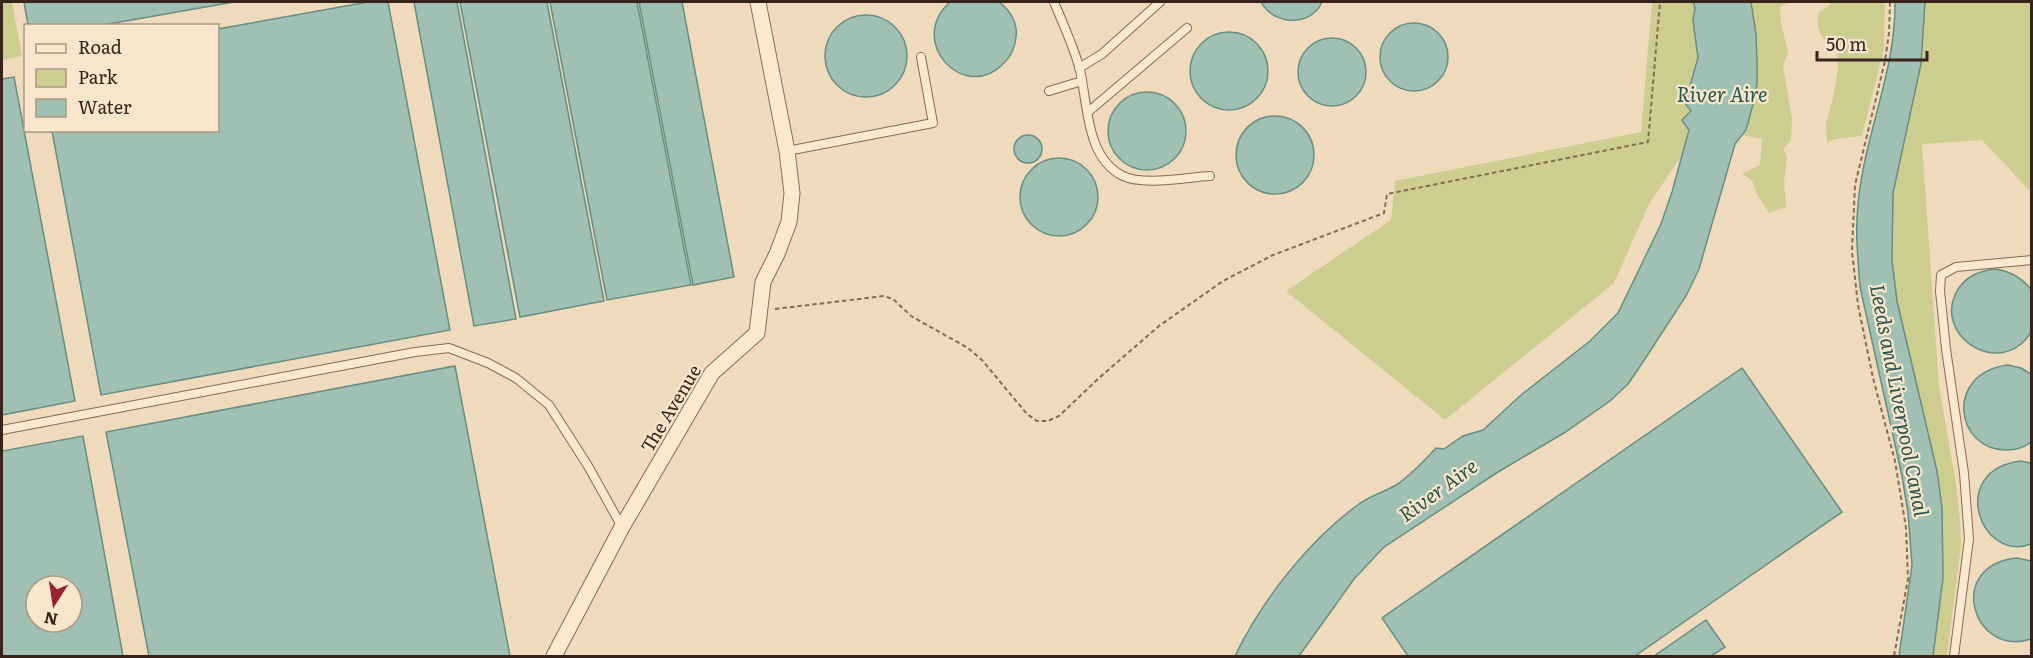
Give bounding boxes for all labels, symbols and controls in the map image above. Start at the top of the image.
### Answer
legend [24,24,219,132]
scale bar [1817,24,1926,62]
text: 50 m [1826,30,1867,57]
text: Road [78,33,122,60]
text: Park [78,63,119,90]
water label: River Aire [1676,78,1768,108]
text: Water [78,93,132,120]
water label: Leeds and Liverpool Canal [1864,281,1938,519]
street label: The Avenue [633,359,707,457]
water label: River Aire [1391,450,1483,528]
north arrow [24,574,84,634]
text: N [42,607,60,633]

